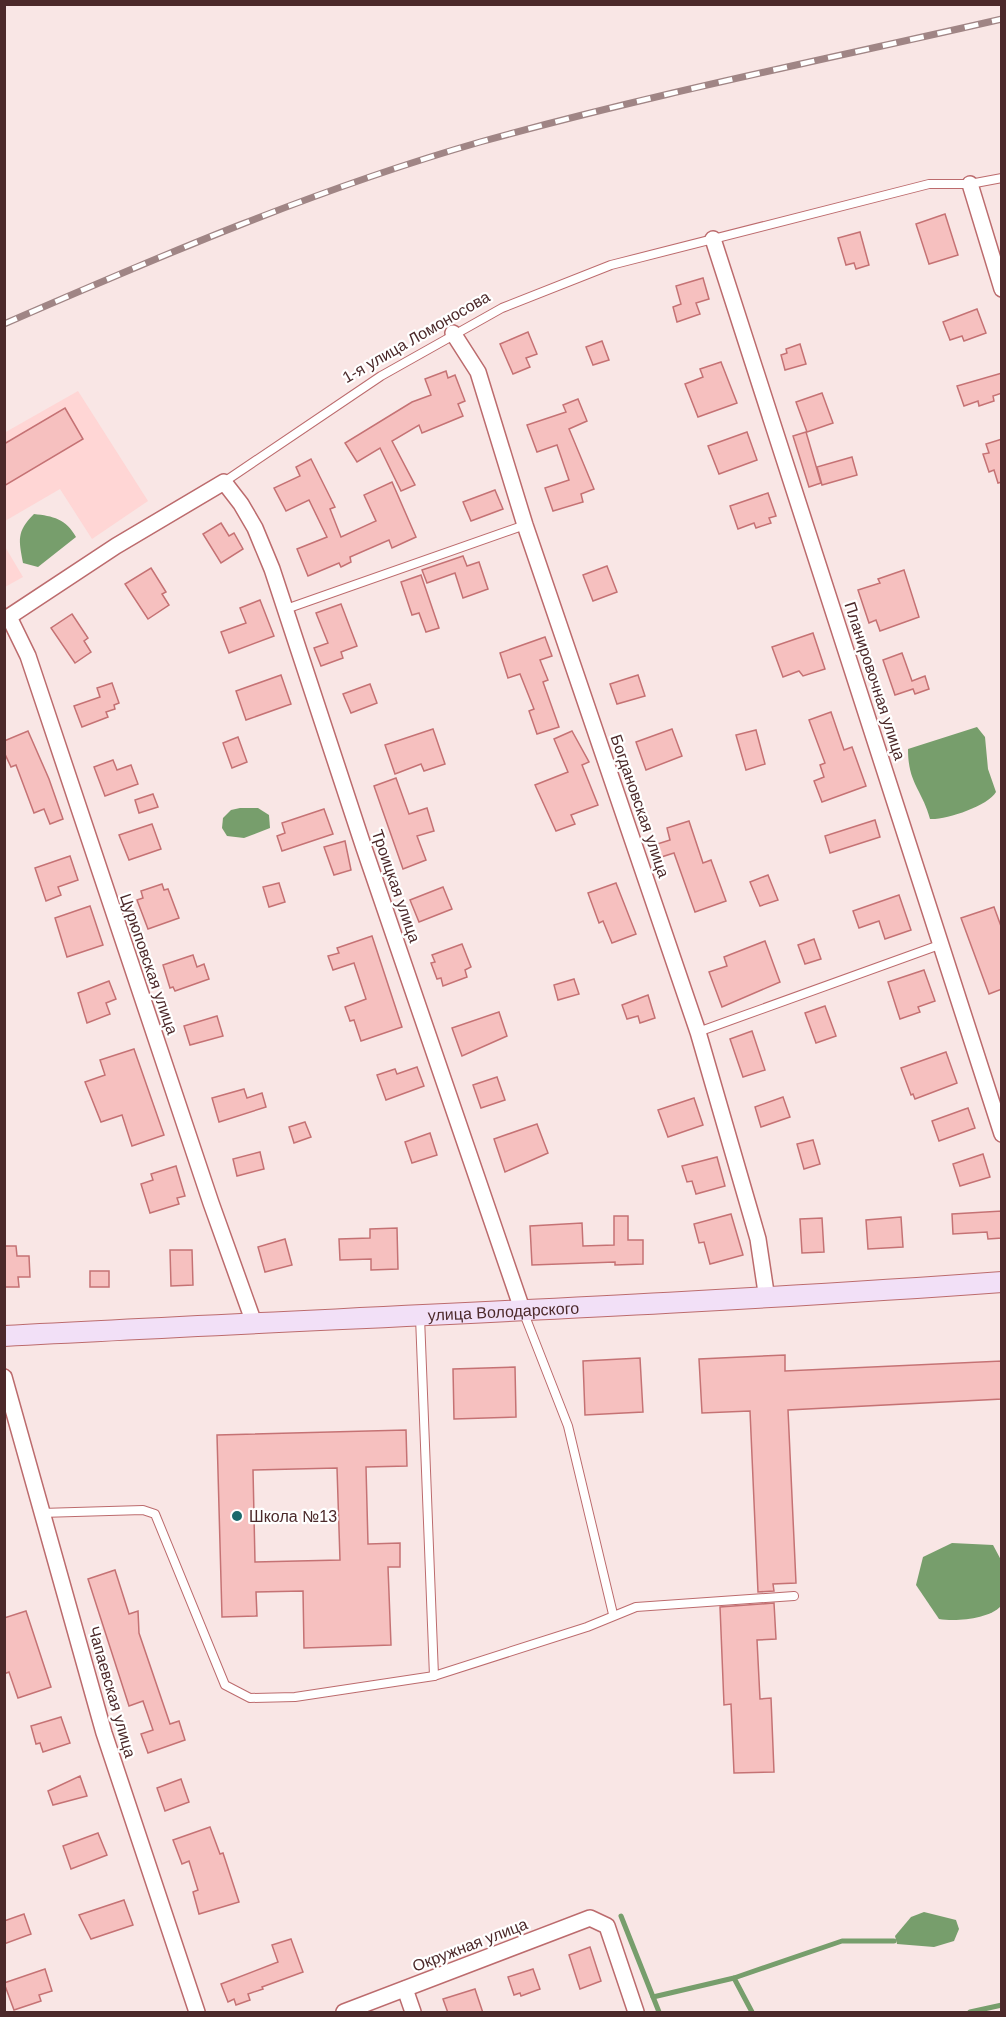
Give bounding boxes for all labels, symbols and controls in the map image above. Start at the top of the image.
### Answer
street label: 1-я улица Ломоносова [339,288,493,386]
street label: Планировочная улица [841,600,909,762]
street label: Богдановская улица [608,732,673,880]
street label: Троицкая улица [369,827,423,945]
street label: Цурюповская улица [117,891,181,1037]
street label: улица Володарского [427,1299,580,1323]
place label: Школа №13 [249,1508,337,1525]
marker: Школа №13 [230,1509,244,1523]
street label: Чапаевская улица [85,1624,139,1760]
street label: Окружная улица [410,1915,530,1975]

